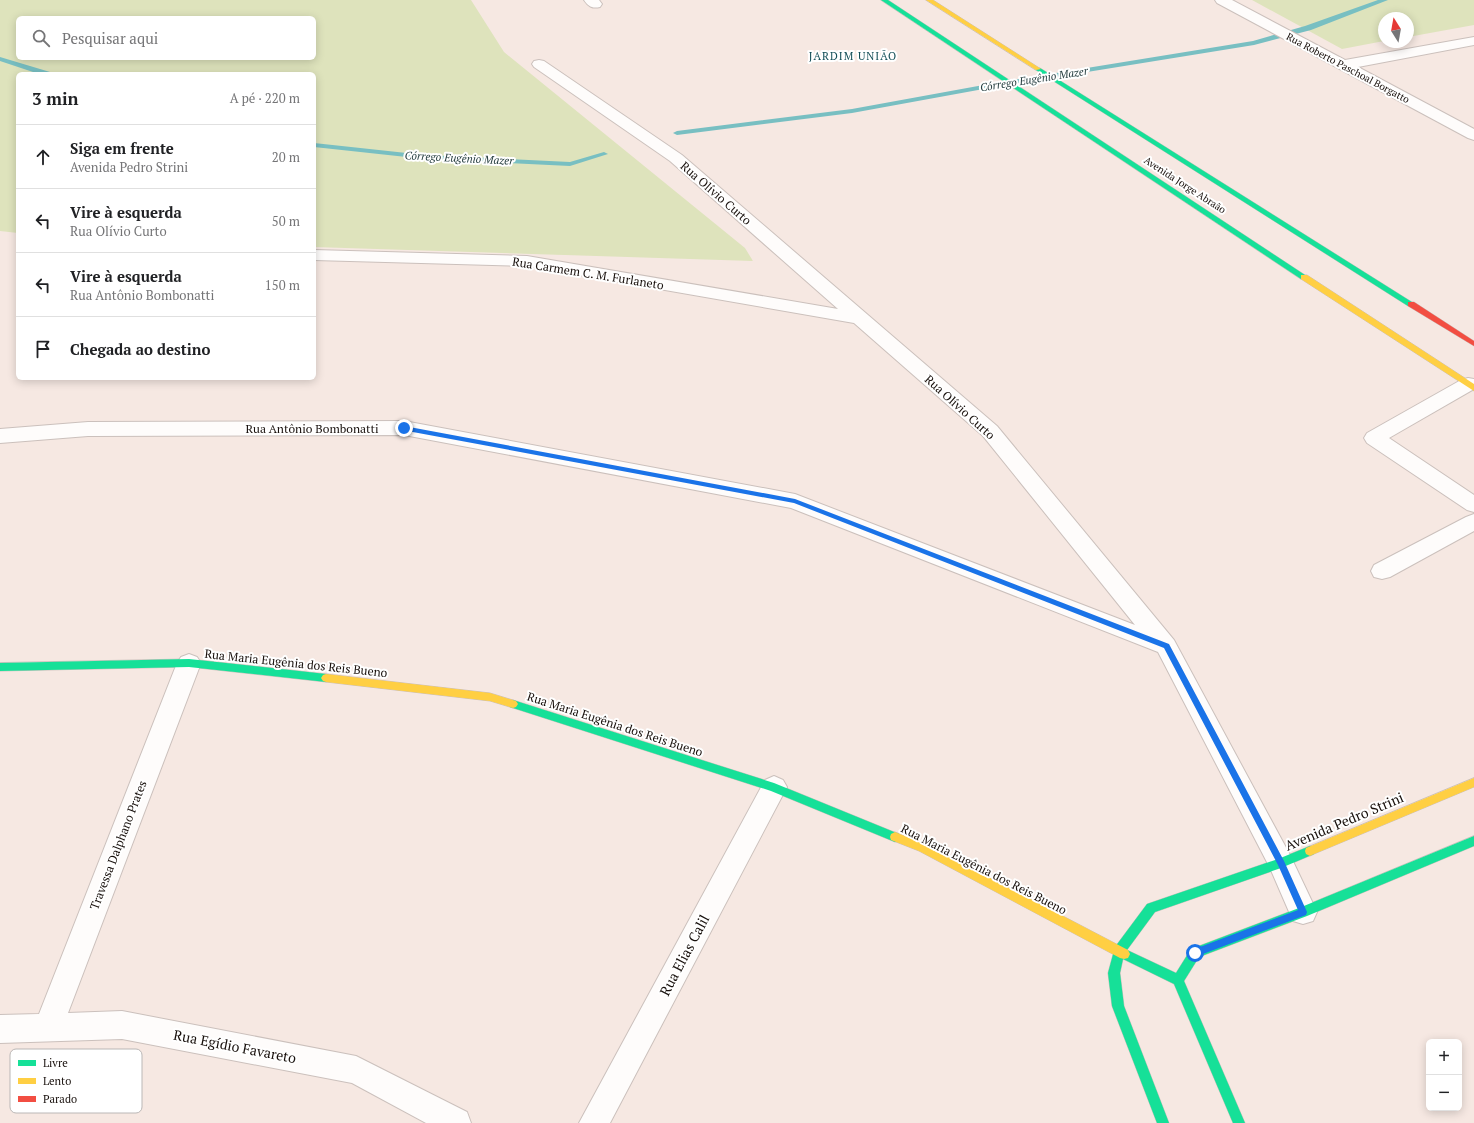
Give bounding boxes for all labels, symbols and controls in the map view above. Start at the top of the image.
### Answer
north arrow [1378,12,1414,48]
search box [16,16,316,60]
icon: search [30,27,52,49]
text: Pesquisar aqui [62,28,158,48]
street label: Rua Roberto Paschoal Borgatto [1284,30,1412,106]
district label: JARDIM UNIÃO [809,49,897,63]
water label: Córrego Eugênio Mazer [979,63,1090,94]
text: 3 min [32,87,79,110]
text: A pé · 220 m [230,89,300,107]
text: Siga em frente [70,138,174,158]
icon: ahead [32,146,54,168]
text: 20 m [272,148,300,166]
water label: Córrego Eugênio Mazer [404,148,514,168]
street label: Avenida Jorge Abraão [1142,154,1229,217]
text: Avenida Pedro Strini [70,158,188,176]
street label: Rua Olívio Curto [677,158,755,228]
text: Vire à esquerda [70,202,182,222]
icon: left [32,210,54,232]
text: 50 m [272,212,300,230]
text: Rua Olívio Curto [70,222,167,240]
street label: Rua Carmem C. M. Furlaneto [511,254,665,292]
text: Vire à esquerda [70,266,182,286]
icon: left [32,274,54,296]
text: 150 m [265,276,300,294]
text: Rua Antônio Bombonatti [70,286,214,304]
icon: arrive [32,338,54,360]
text: Chegada ao destino [70,339,210,359]
street label: Rua Olívio Curto [922,372,998,443]
route end [395,419,413,437]
street label: Rua Antônio Bombonatti [245,421,379,436]
street label: Rua Maria Eugênia dos Reis Bueno [204,646,389,680]
street label: Rua Maria Eugênia dos Reis Bueno [525,688,705,760]
street label: Travessa Dalphano Prates [86,778,150,912]
street label: Avenida Pedro Strini [1282,787,1406,855]
street label: Rua Maria Eugênia dos Reis Bueno [899,821,1070,918]
street label: Rua Elias Calil [655,911,713,999]
route start [1186,944,1204,962]
street label: Rua Egídio Favareto [172,1025,298,1067]
map controls [1426,1039,1462,1111]
button: + [1426,1039,1462,1075]
legend [10,1049,142,1113]
text: Livre [43,1056,68,1070]
text: Lento [43,1074,71,1088]
button: − [1426,1075,1462,1111]
text: Parado [43,1092,77,1106]

